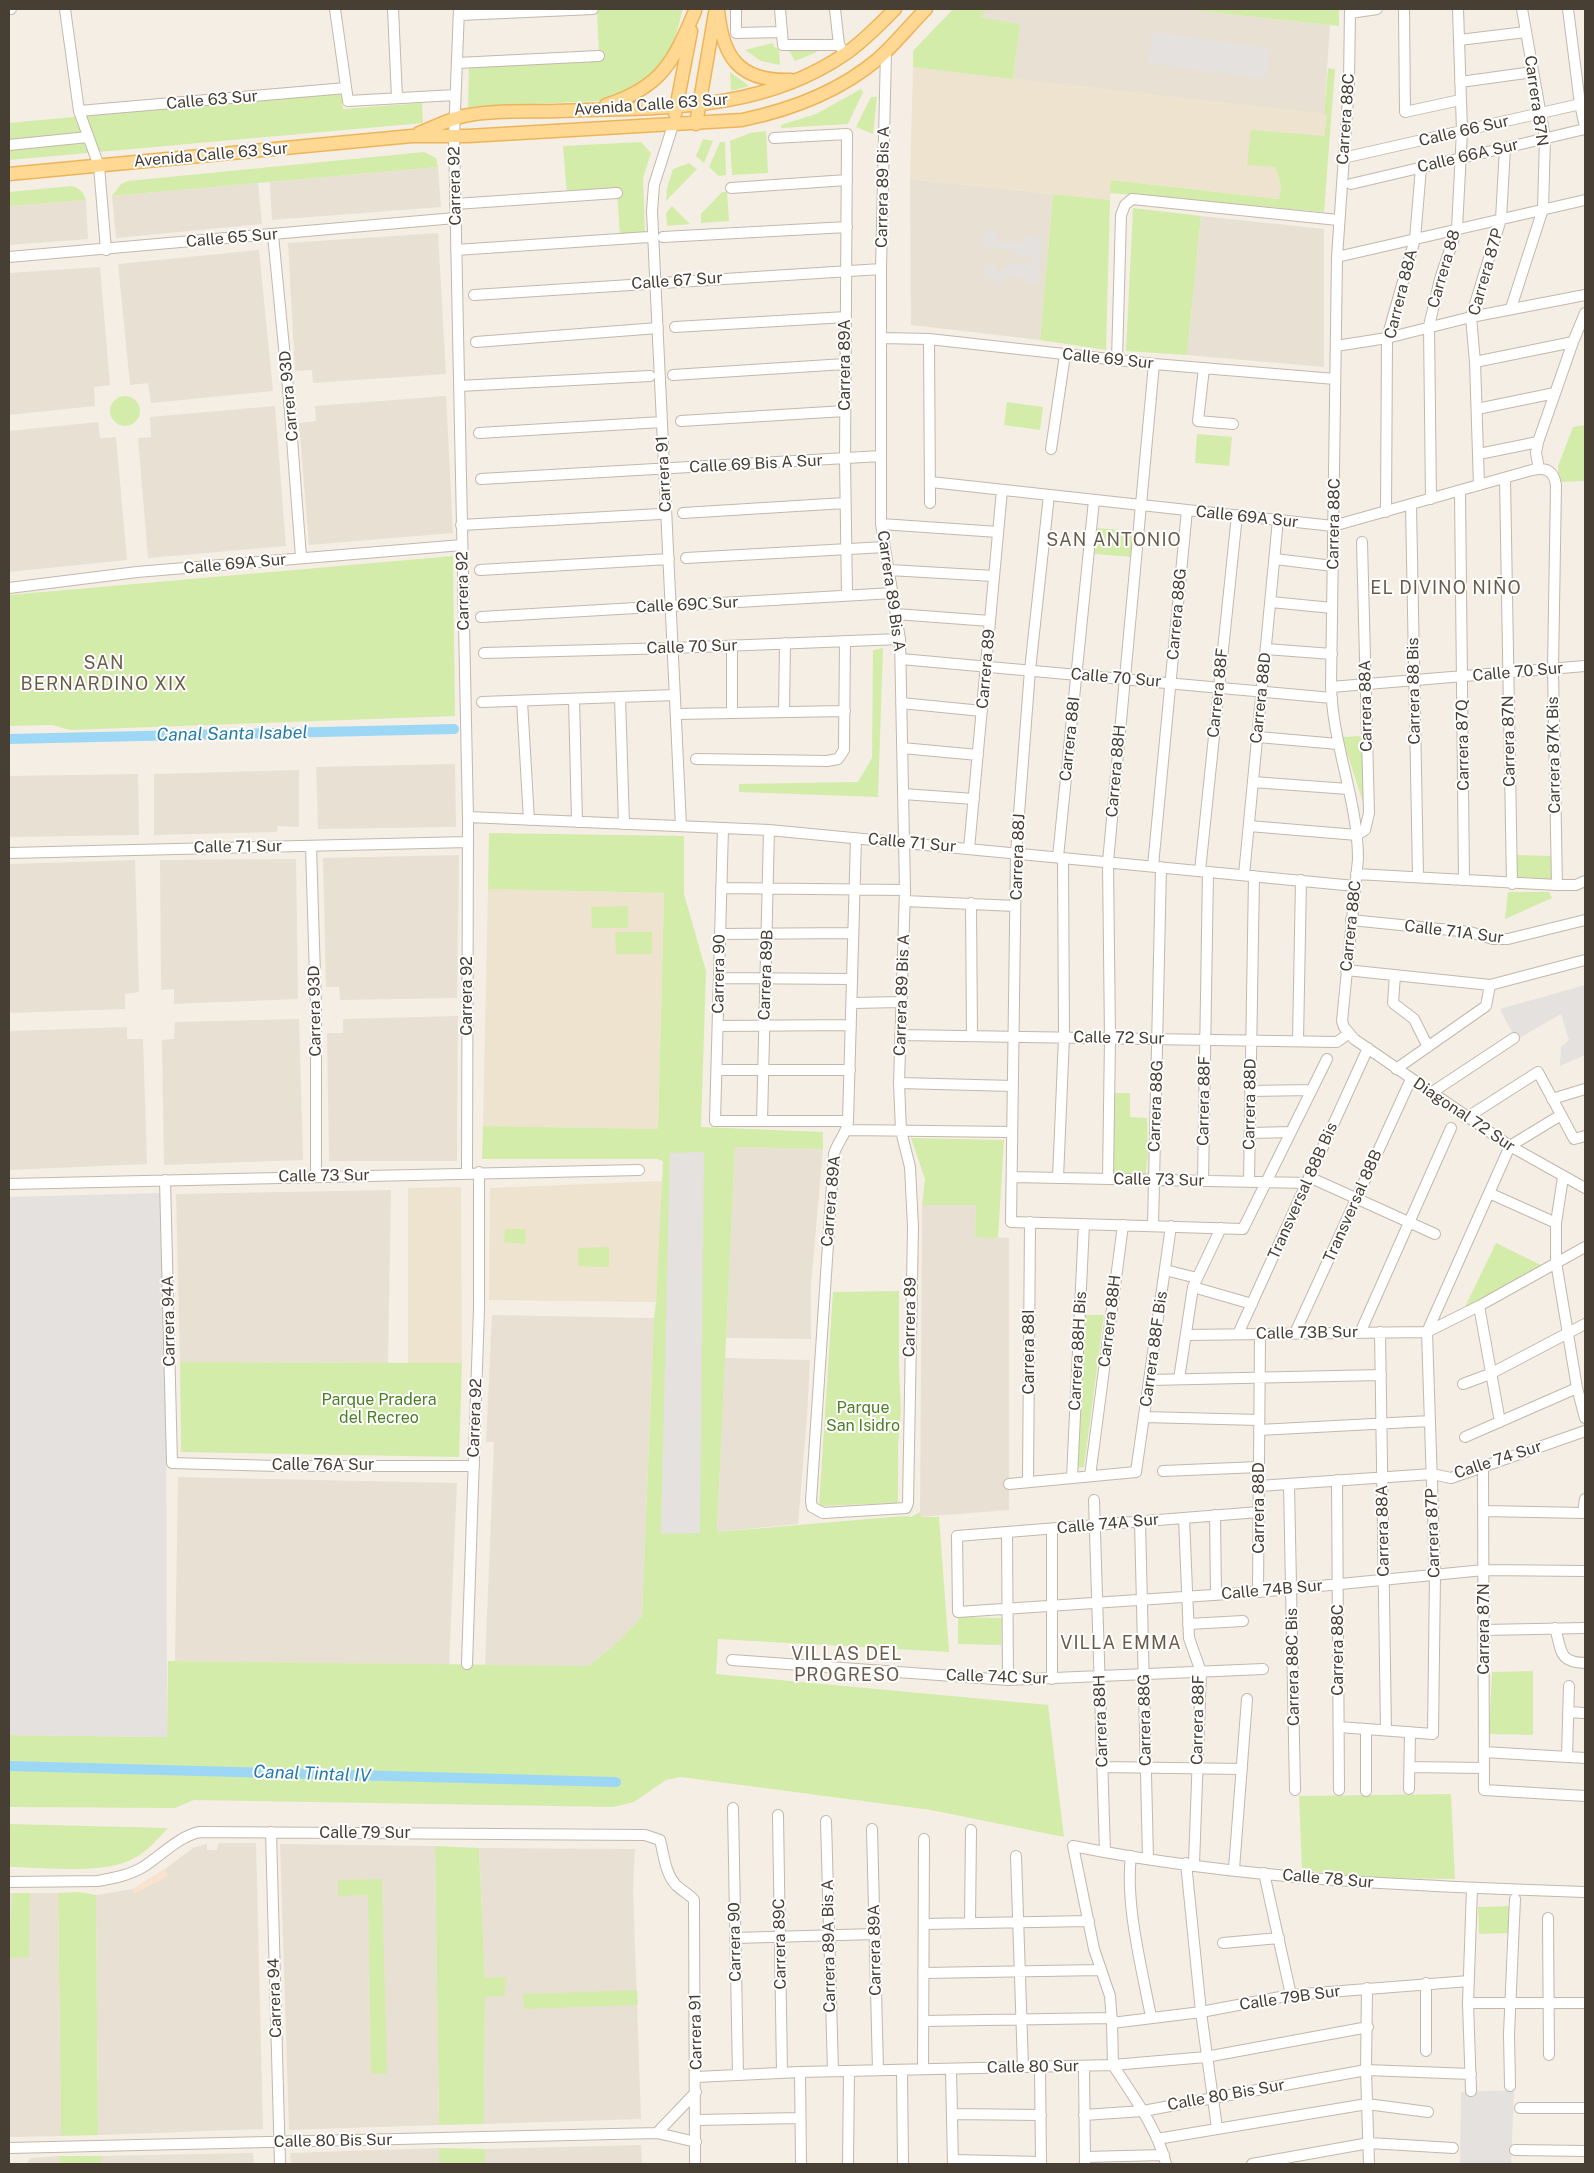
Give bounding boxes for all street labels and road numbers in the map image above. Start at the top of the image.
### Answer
street label: Carrera 87N [1520,54,1552,148]
street label: Carrera 88C [1333,73,1359,165]
street label: Calle 63 Sur [165,86,259,114]
street label: Avenida Calle 63 Sur [573,90,729,120]
street label: Calle 66 Sur [1417,111,1511,151]
street label: Carrera 89 Bis A [872,126,894,248]
street label: Calle 66A Sur [1416,135,1520,177]
street label: Avenida Calle 63 Sur [133,139,289,171]
street label: Carrera 92 [445,146,465,226]
street label: Calle 65 Sur [185,224,279,252]
street label: Carrera 87P [1464,226,1508,318]
street label: Carrera 88 [1424,228,1464,310]
street label: Carrera 88A [1381,247,1421,341]
street label: Calle 67 Sur [631,268,723,294]
street label: Carrera 89A [835,319,855,411]
street label: Calle 69 Sur [1061,345,1155,373]
street label: Carrera 93D [275,350,303,442]
street label: Carrera 91 [652,435,676,513]
street label: Calle 69 Bis A Sur [689,451,823,477]
street label: Carrera 88C [1324,478,1344,570]
street label: Calle 69A Sur [1195,502,1299,532]
street label: Carrera 89 Bis A [873,529,909,653]
street label: Calle 69A Sur [183,550,287,578]
street label: Carrera 92 [453,551,473,631]
street label: Carrera 88G [1163,567,1191,661]
street label: Calle 69C Sur [635,593,739,617]
street label: Carrera 89 [973,628,999,710]
street label: Calle 70 Sur [646,636,738,658]
street label: Carrera 88 Bis [1403,637,1425,745]
street label: Carrera 88F [1204,647,1232,739]
street label: Carrera 88D [1247,651,1275,745]
street label: Calle 70 Sur [1472,658,1564,686]
street label: Carrera 88A [1356,660,1376,752]
street label: Calle 70 Sur [1070,664,1162,692]
street label: Carrera 87N [1499,695,1519,787]
street label: Carrera 88I [1056,696,1084,782]
street label: Carrera 87K Bis [1543,696,1565,814]
street label: Carrera 87Q [1453,699,1473,791]
street label: Carrera 88H [1102,724,1130,818]
street label: Carrera 88J [1007,813,1029,901]
street label: Calle 71 Sur [867,830,957,856]
street label: Calle 71 Sur [194,837,282,857]
street label: Carrera 88C [1337,879,1365,973]
street label: Calle 71A Sur [1403,916,1505,948]
street label: Carrera 89B [755,929,777,1021]
street label: Carrera 90 [709,934,729,1014]
street label: Carrera 89 Bis A [890,934,914,1056]
street label: Carrera 92 [457,956,477,1036]
street label: Carrera 93D [305,965,325,1057]
street label: Calle 72 Sur [1073,1028,1165,1048]
street label: Carrera 88F [1194,1056,1214,1146]
street label: Carrera 88D [1240,1058,1260,1150]
street label: Carrera 88G [1145,1060,1167,1152]
street label: Diagonal 72 Sur [1409,1074,1519,1156]
street label: Transversal 88B Bis [1264,1120,1342,1262]
street label: Transversal 88B [1320,1147,1386,1265]
street label: Carrera 89A [817,1155,845,1247]
street label: Calle 73 Sur [278,1166,370,1186]
street label: Calle 73 Sur [1113,1170,1205,1190]
street label: Carrera 88H [1095,1274,1125,1368]
street label: Carrera 94A [159,1275,179,1367]
street label: Carrera 89 [900,1277,920,1357]
street label: Carrera 88F Bis [1136,1290,1172,1408]
street label: Carrera 88H Bis [1065,1291,1091,1411]
street label: Carrera 88I [1019,1309,1039,1395]
street label: Calle 73B Sur [1256,1323,1358,1343]
street label: Carrera 92 [464,1378,486,1458]
street label: Calle 74 Sur [1452,1437,1544,1483]
street label: Calle 76A Sur [272,1455,374,1475]
street label: Carrera 88D [1249,1462,1269,1554]
street label: Carrera 88A [1373,1485,1393,1577]
street label: Carrera 87P [1422,1488,1444,1578]
street label: Calle 74A Sur [1056,1510,1160,1538]
street label: Calle 74B Sur [1220,1576,1324,1604]
street label: Carrera 87N [1474,1583,1494,1675]
street label: Carrera 88C [1328,1604,1348,1696]
street label: Carrera 88C Bis [1282,1608,1304,1726]
street label: Calle 74C Sur [946,1666,1048,1688]
street label: Carrera 88H [1090,1674,1112,1768]
street label: Carrera 88G [1135,1674,1155,1766]
street label: Carrera 88F [1188,1675,1208,1765]
street label: Calle 79 Sur [319,1823,411,1843]
street label: Calle 78 Sur [1282,1865,1374,1893]
street label: Carrera 89A Bis A [818,1879,840,2013]
street label: Carrera 89C [770,1898,790,1990]
street label: Carrera 90 [725,1902,745,1982]
street label: Carrera 89A [865,1904,885,1996]
street label: Carrera 94 [264,1958,286,2038]
street label: Calle 79B Sur [1238,1981,1342,2015]
street label: Carrera 91 [686,1994,706,2070]
street label: Calle 80 Sur [987,2057,1079,2077]
street label: Calle 80 Bis Sur [1166,2075,1286,2115]
street label: Calle 80 Bis Sur [273,2130,393,2152]

